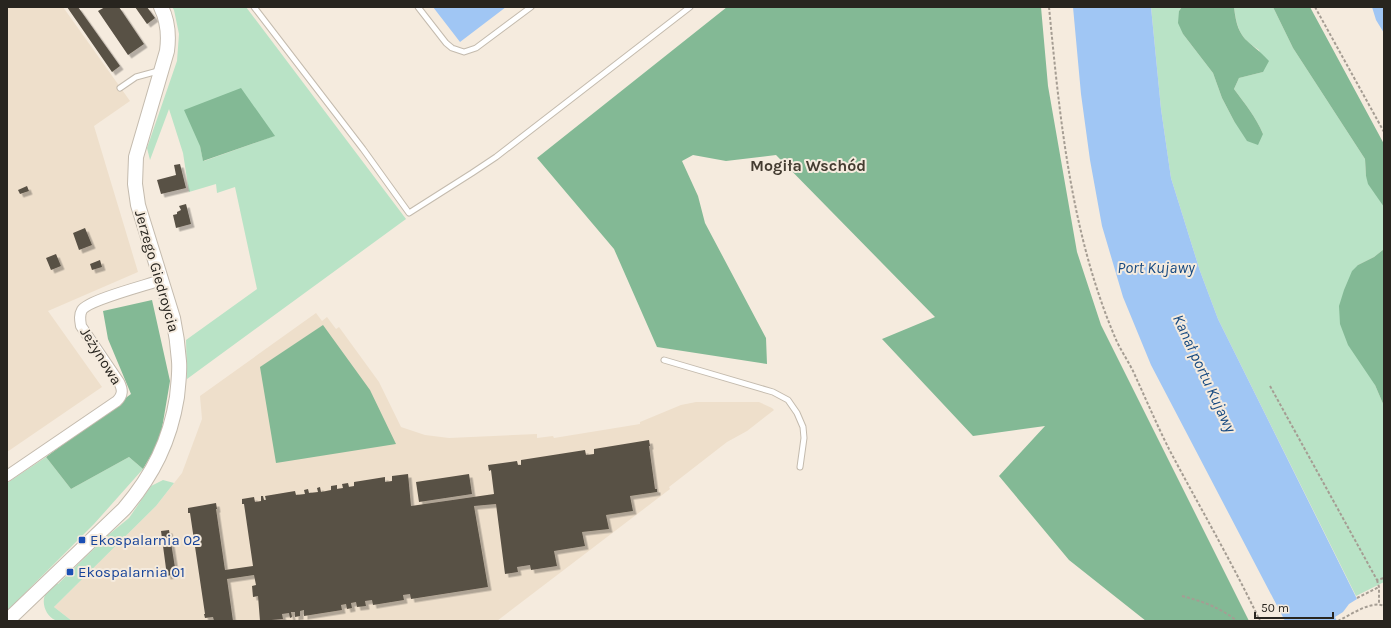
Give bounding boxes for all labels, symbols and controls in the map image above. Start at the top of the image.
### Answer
district label: Mogiła Wschód [750,156,866,175]
street label: Jerzego Giedroycia [131,208,183,334]
water label: Port Kujawy [1117,258,1196,277]
water label: Kanał portu Kujawy [1169,311,1241,436]
street label: Jeżynowa [76,324,126,388]
place label: Ekospalarnia 02 [90,531,201,549]
marker: Ekospalarnia 02 [77,535,87,545]
place label: Ekospalarnia 01 [78,563,185,581]
marker: Ekospalarnia 01 [65,567,75,577]
scale bar [1255,594,1333,620]
text: 50 m [1261,601,1289,615]

